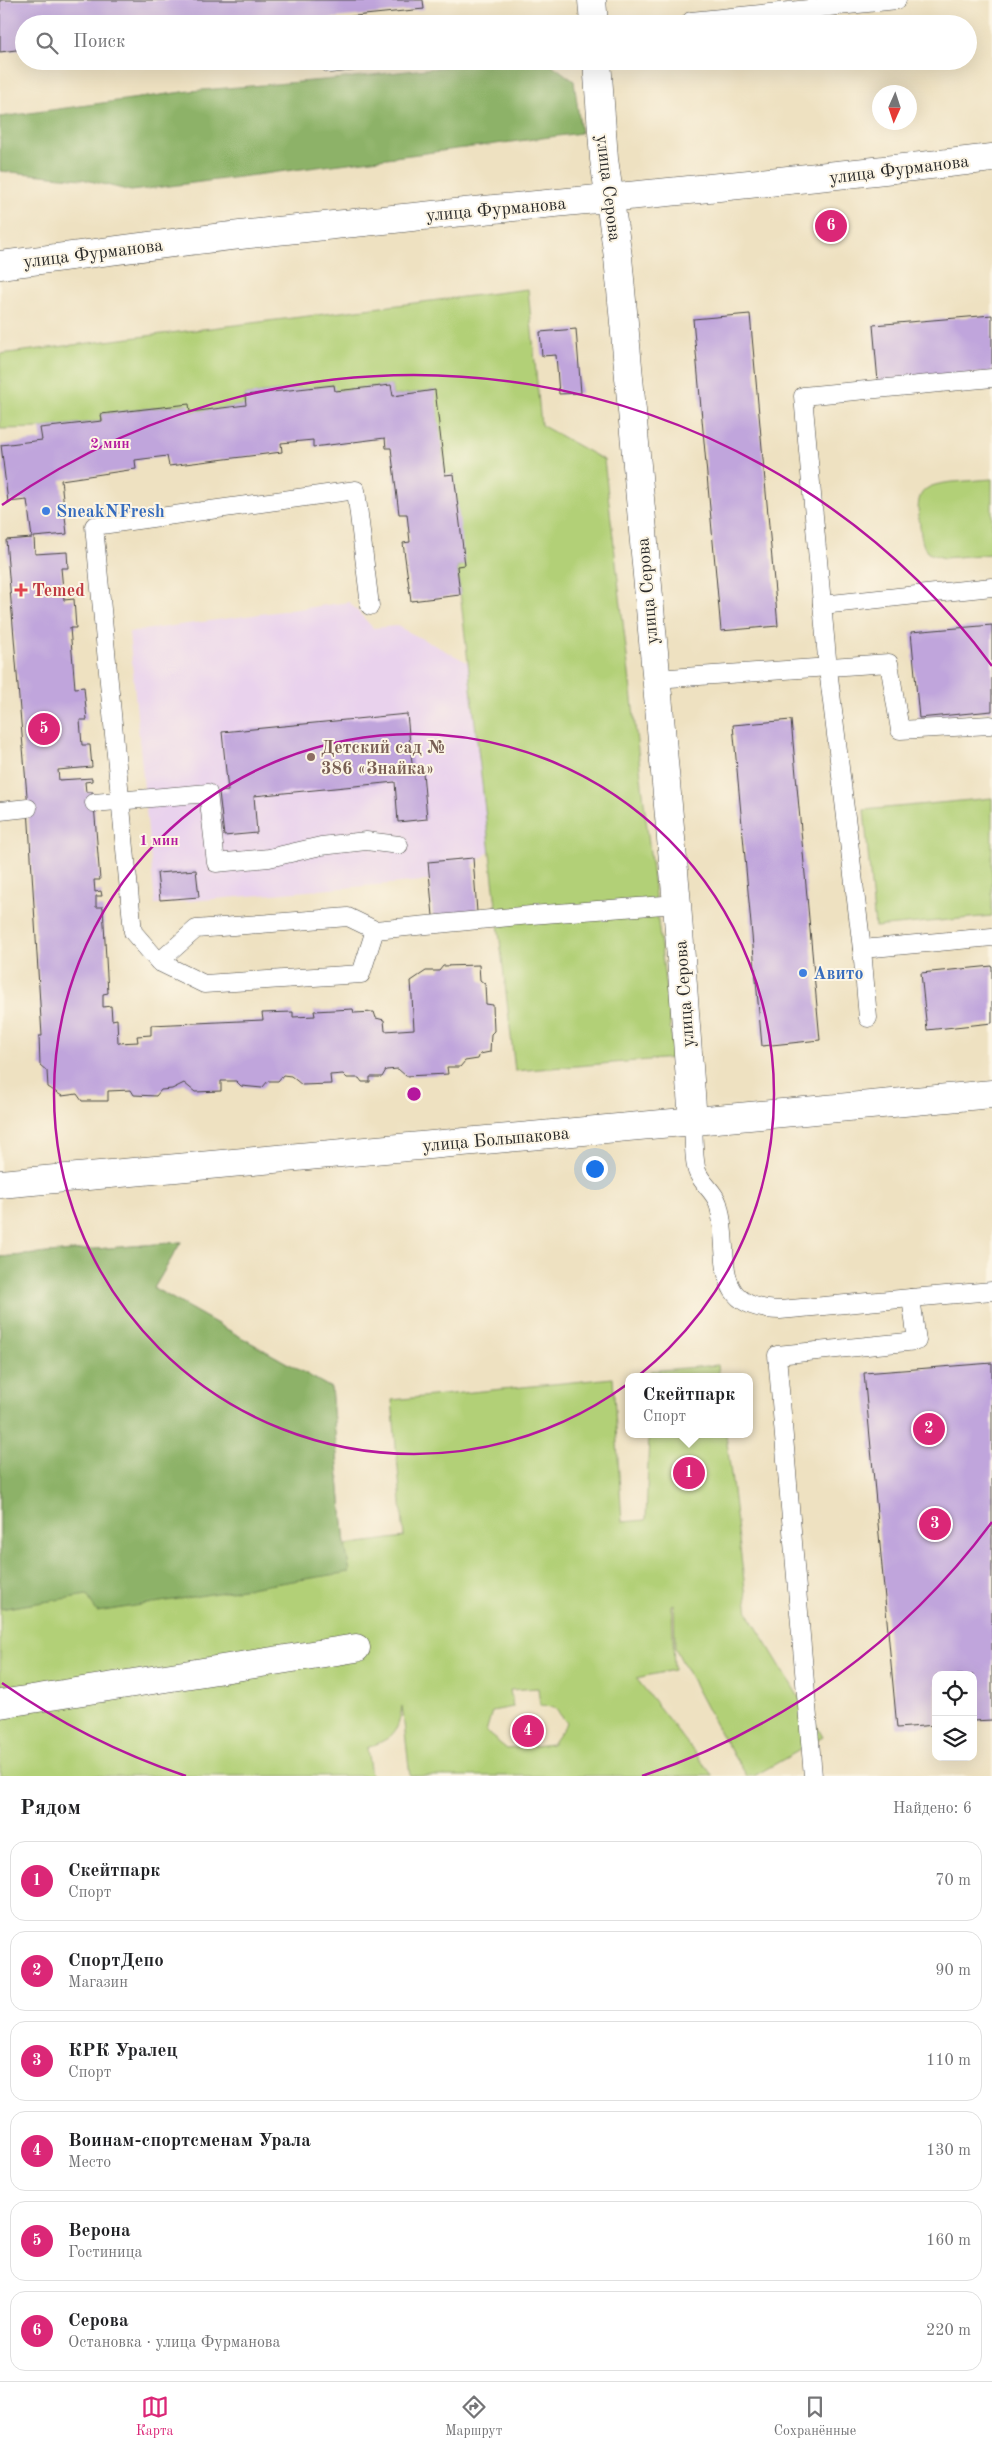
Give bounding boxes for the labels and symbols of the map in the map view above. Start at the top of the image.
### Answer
north arrow [872,85,917,130]
street label: улица Серова [593,134,623,243]
street label: улица Фурманова [828,152,970,187]
street label: улица Фурманова [425,195,567,225]
pin: 6 [815,207,847,245]
street label: улица Фурманова [22,236,164,271]
text: 2 мин [90,437,130,452]
place label: SneakNFresh [56,503,165,521]
marker: SneakNFresh [40,505,52,517]
street label: улица Серова [634,537,662,645]
place label: Temed [32,582,85,600]
marker: Temed [14,583,28,597]
pin: 5 [28,710,60,748]
place label: Детский сад № 386 «Знайка» [321,739,446,778]
marker: Детский сад № 386 «Знайка» [305,751,317,763]
text: 1 мин [139,834,179,849]
street label: улица Серова [672,940,698,1048]
place label: Авито [813,965,864,983]
marker: Авито [797,967,809,979]
centre of rings [405,1085,423,1103]
street label: улица Большакова [422,1125,570,1155]
your location [582,1156,608,1182]
pin: 2 [913,1410,945,1448]
pin: 1 [673,1454,705,1492]
pin: 3 [919,1505,951,1543]
pin: 4 [512,1712,544,1750]

